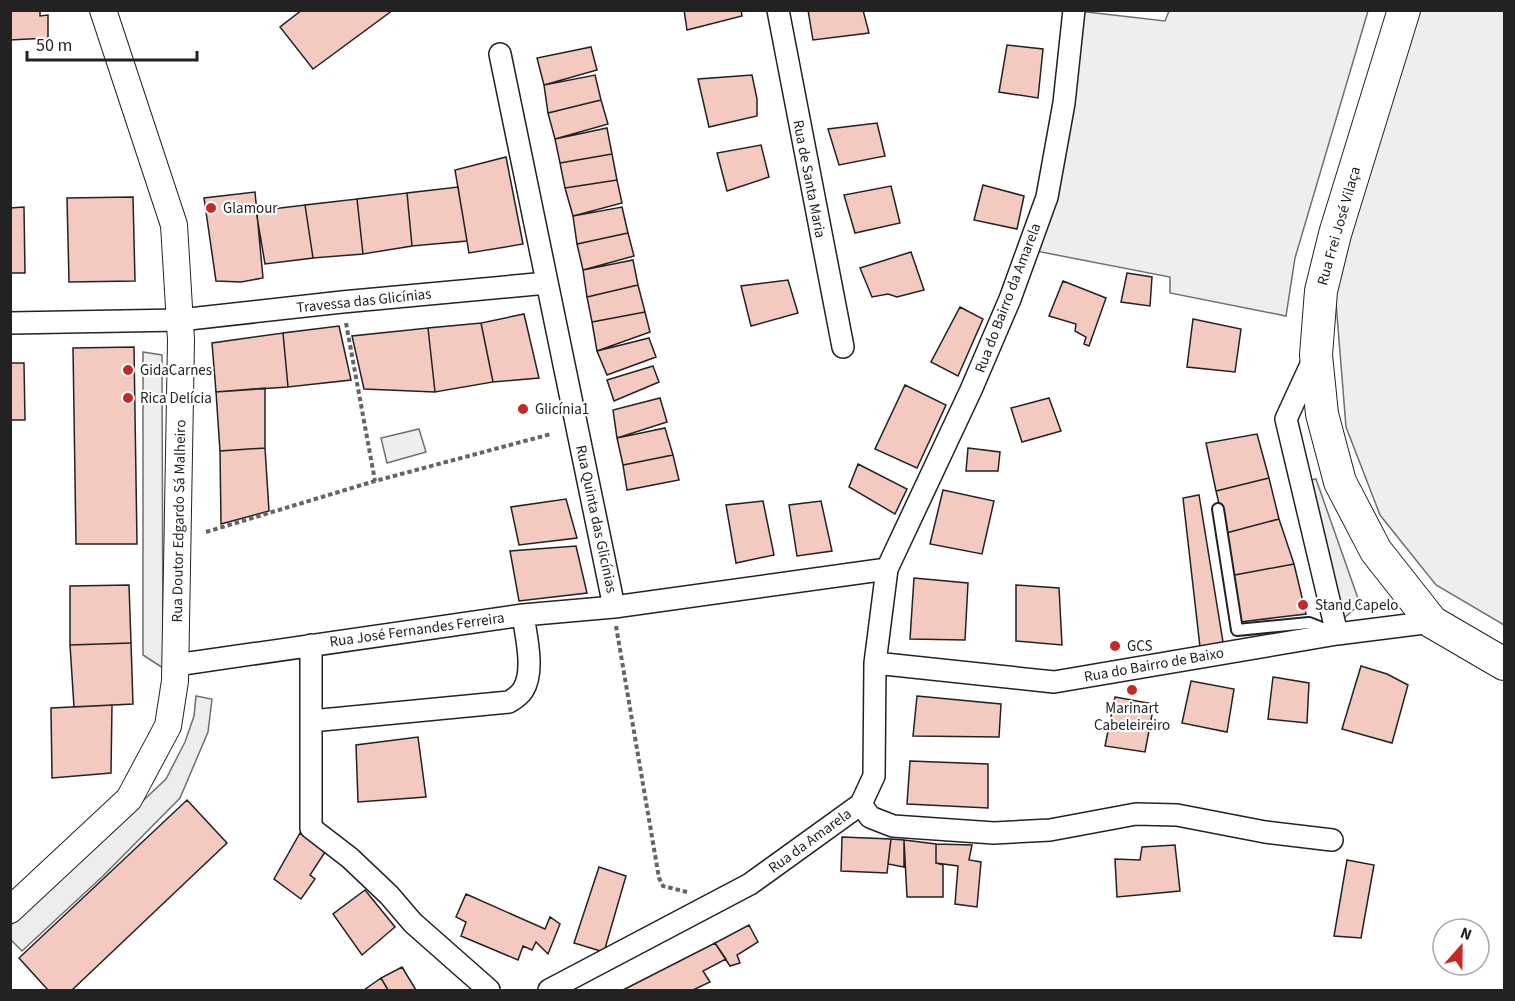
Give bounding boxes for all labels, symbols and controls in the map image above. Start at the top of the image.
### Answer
scale bar [27,24,196,62]
text: 50 m [36,33,72,58]
street label: Rua de Santa Maria [787,118,831,240]
street label: Rua Frei José Vilaça [1312,164,1366,288]
place label: Glamour [223,198,278,219]
marker: Glamour [204,201,218,215]
street label: Rua do Bairro da Amarela [970,220,1046,376]
street label: Travessa das Glicínias [296,283,432,319]
place label: GidaCarnes [140,360,212,381]
marker: GidaCarnes [121,363,135,377]
place label: Rica Delícia [140,388,212,409]
marker: Rica Delícia [121,391,135,405]
place label: Glicínia1 [535,399,589,420]
marker: Glicínia1 [516,402,530,416]
street label: Rua Doutor Edgardo Sá Malheiro [167,419,191,623]
street label: Rua Quinta das Glicínias [570,443,622,595]
place label: Stand Capelo [1315,595,1398,616]
marker: Stand Capelo [1296,598,1310,612]
street label: Rua José Fernandes Ferreira [328,607,506,653]
place label: GCS [1127,636,1152,657]
marker: GCS [1108,639,1122,653]
street label: Rua do Bairro de Baixo [1082,642,1226,688]
marker: Marinart Cabeleireiro [1125,683,1139,697]
place label: Marinart Cabeleireiro [1094,698,1170,736]
street label: Rua da Amarela [764,804,856,878]
north arrow [1431,917,1491,977]
text: N [1457,922,1475,946]

